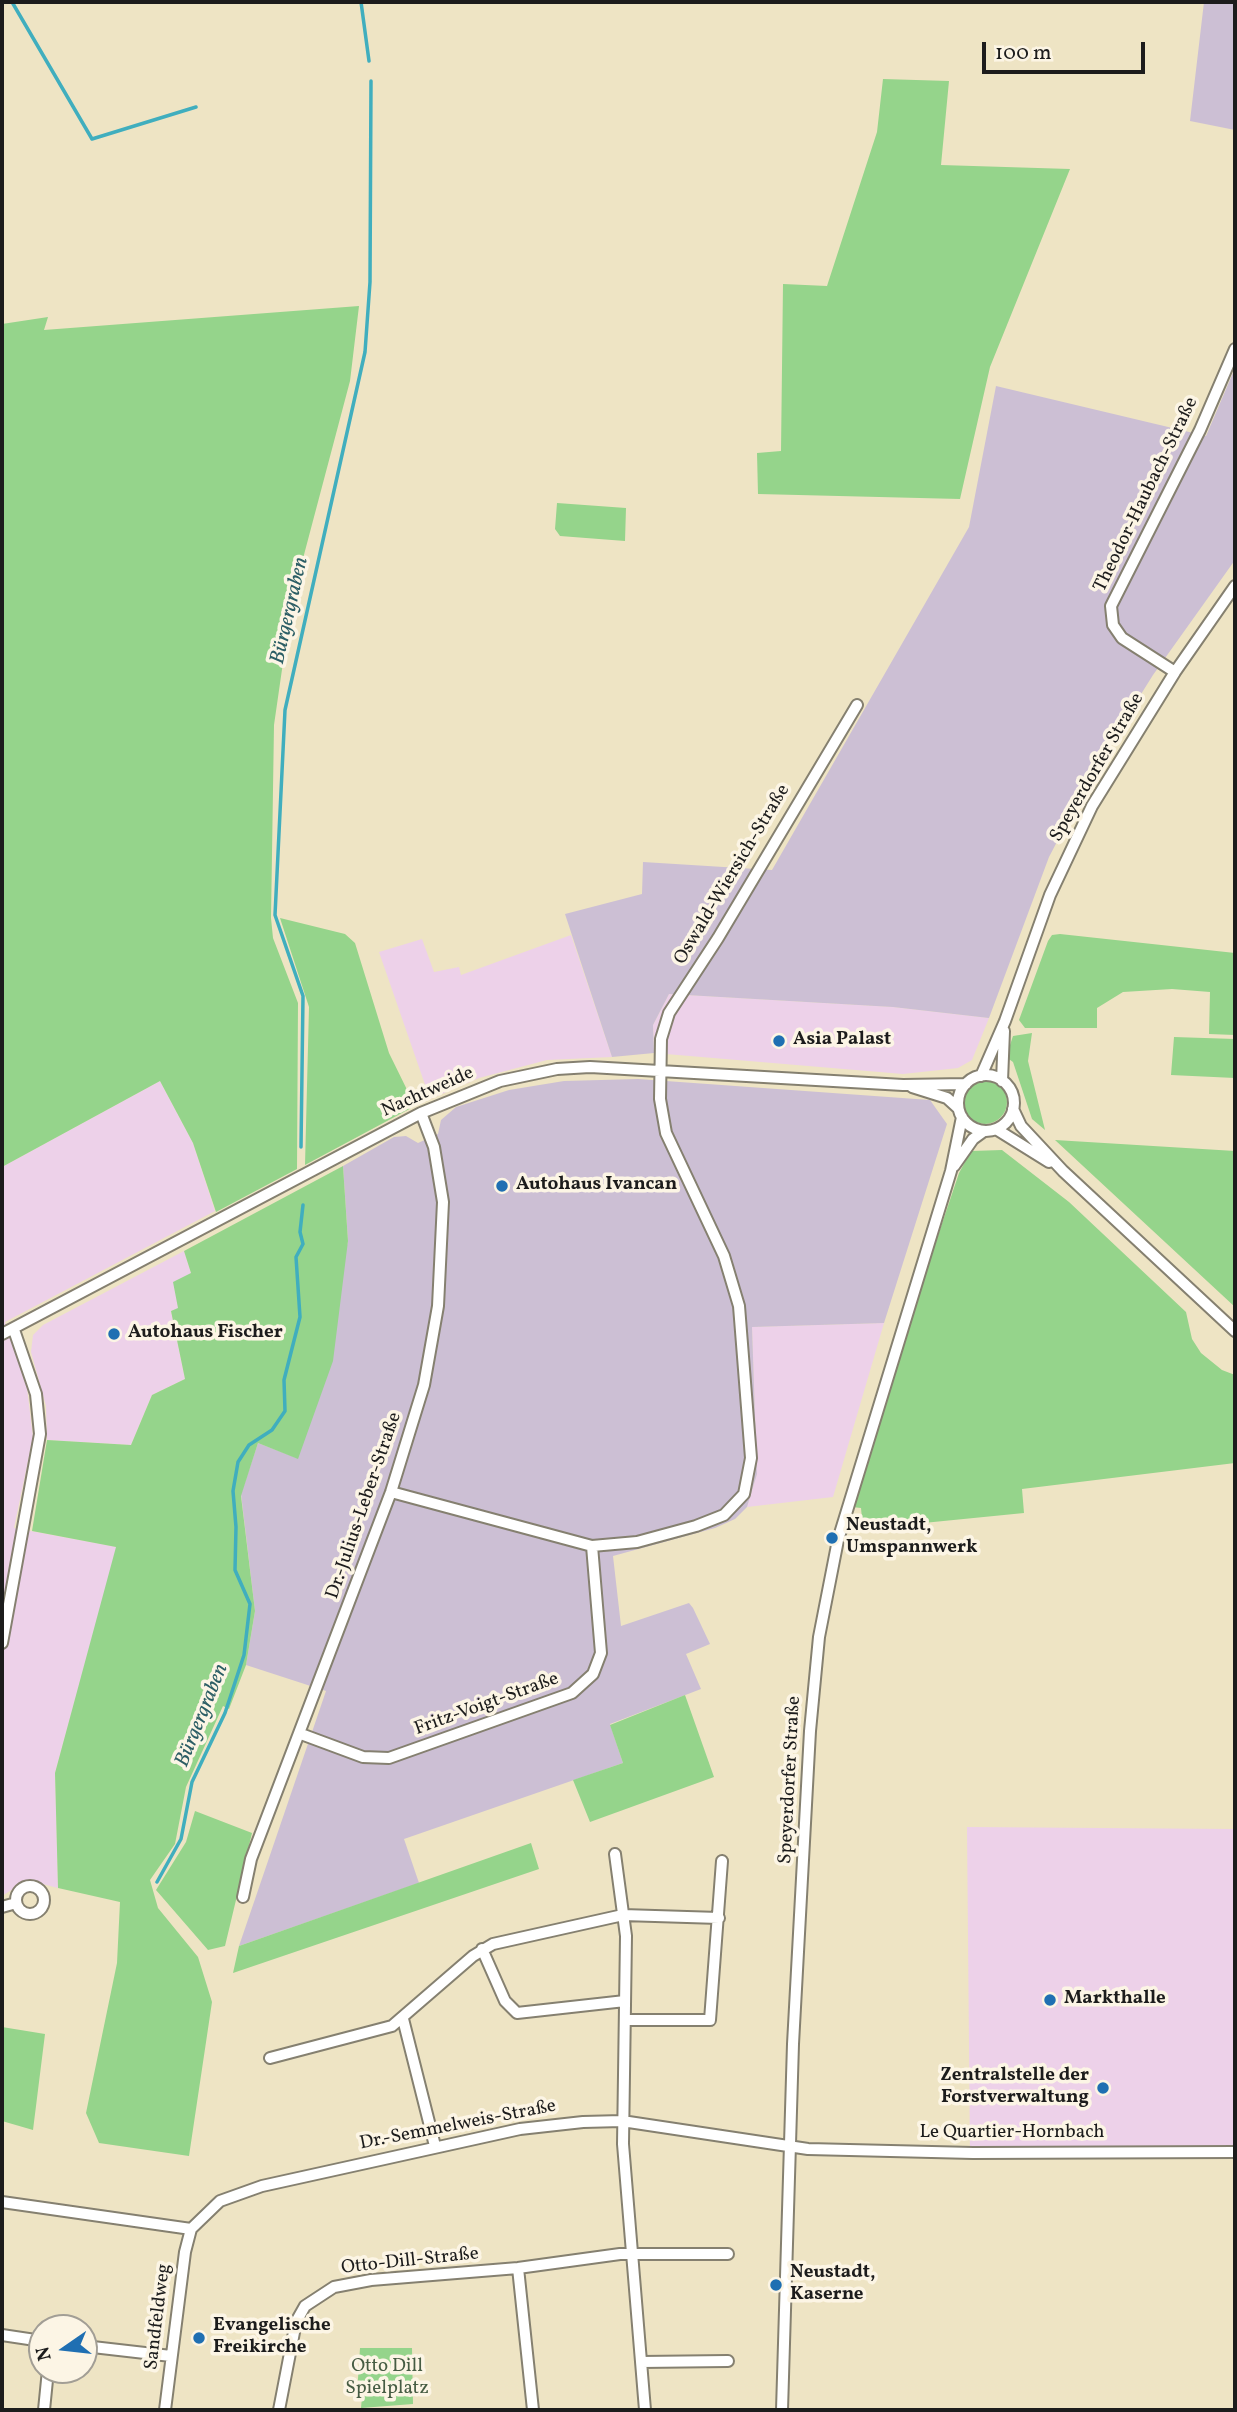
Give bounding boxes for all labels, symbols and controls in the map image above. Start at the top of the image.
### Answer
scale bar [985,28,1148,72]
text: 100 m [995,39,1052,68]
street label: Theodor-Haubach-Straße [1090,394,1204,596]
water label: Bürgergraben [266,555,316,667]
street label: Speyerdorfer Straße [1046,689,1150,847]
street label: Oswald-Wiersich-Straße [670,781,796,969]
place label: Asia Palast [793,1030,891,1052]
marker: Asia Palast [771,1033,787,1049]
street label: Nachtweide [378,1063,478,1123]
place label: Autohaus Ivancan [516,1175,677,1197]
marker: Autohaus Ivancan [494,1178,510,1194]
place label: Autohaus Fischer [128,1323,283,1345]
marker: Autohaus Fischer [106,1326,122,1342]
street label: Dr.-Julius-Leber-Straße [322,1410,408,1602]
place label: Neustadt, Umspannwerk [846,1516,977,1560]
marker: Neustadt, Umspannwerk [824,1530,840,1546]
water label: Bürgergraben [171,1661,235,1771]
street label: Fritz-Voigt-Straße [412,1668,562,1742]
street label: Speyerdorfer Straße [775,1695,807,1865]
place label: Markthalle [1064,1989,1166,2011]
marker: Markthalle [1042,1992,1058,2008]
place label: Zentralstelle der Forstverwaltung [940,2066,1089,2110]
marker: Zentralstelle der Forstverwaltung [1095,2080,1111,2096]
street label: Dr.-Semmelweis-Straße [358,2096,558,2156]
street label: Le Quartier-Hornbach [919,2123,1105,2145]
street label: Otto-Dill-Straße [340,2243,480,2281]
street label: Sandfeldweg [141,2262,177,2372]
place label: Neustadt, Kaserne [790,2263,875,2307]
marker: Neustadt, Kaserne [768,2277,784,2293]
north arrow [28,2314,98,2384]
place label: Evangelische Freikirche [213,2316,331,2360]
marker: Evangelische Freikirche [191,2330,207,2346]
text: N [30,2344,59,2363]
park label: Otto Dill Spielplatz [345,2357,429,2401]

